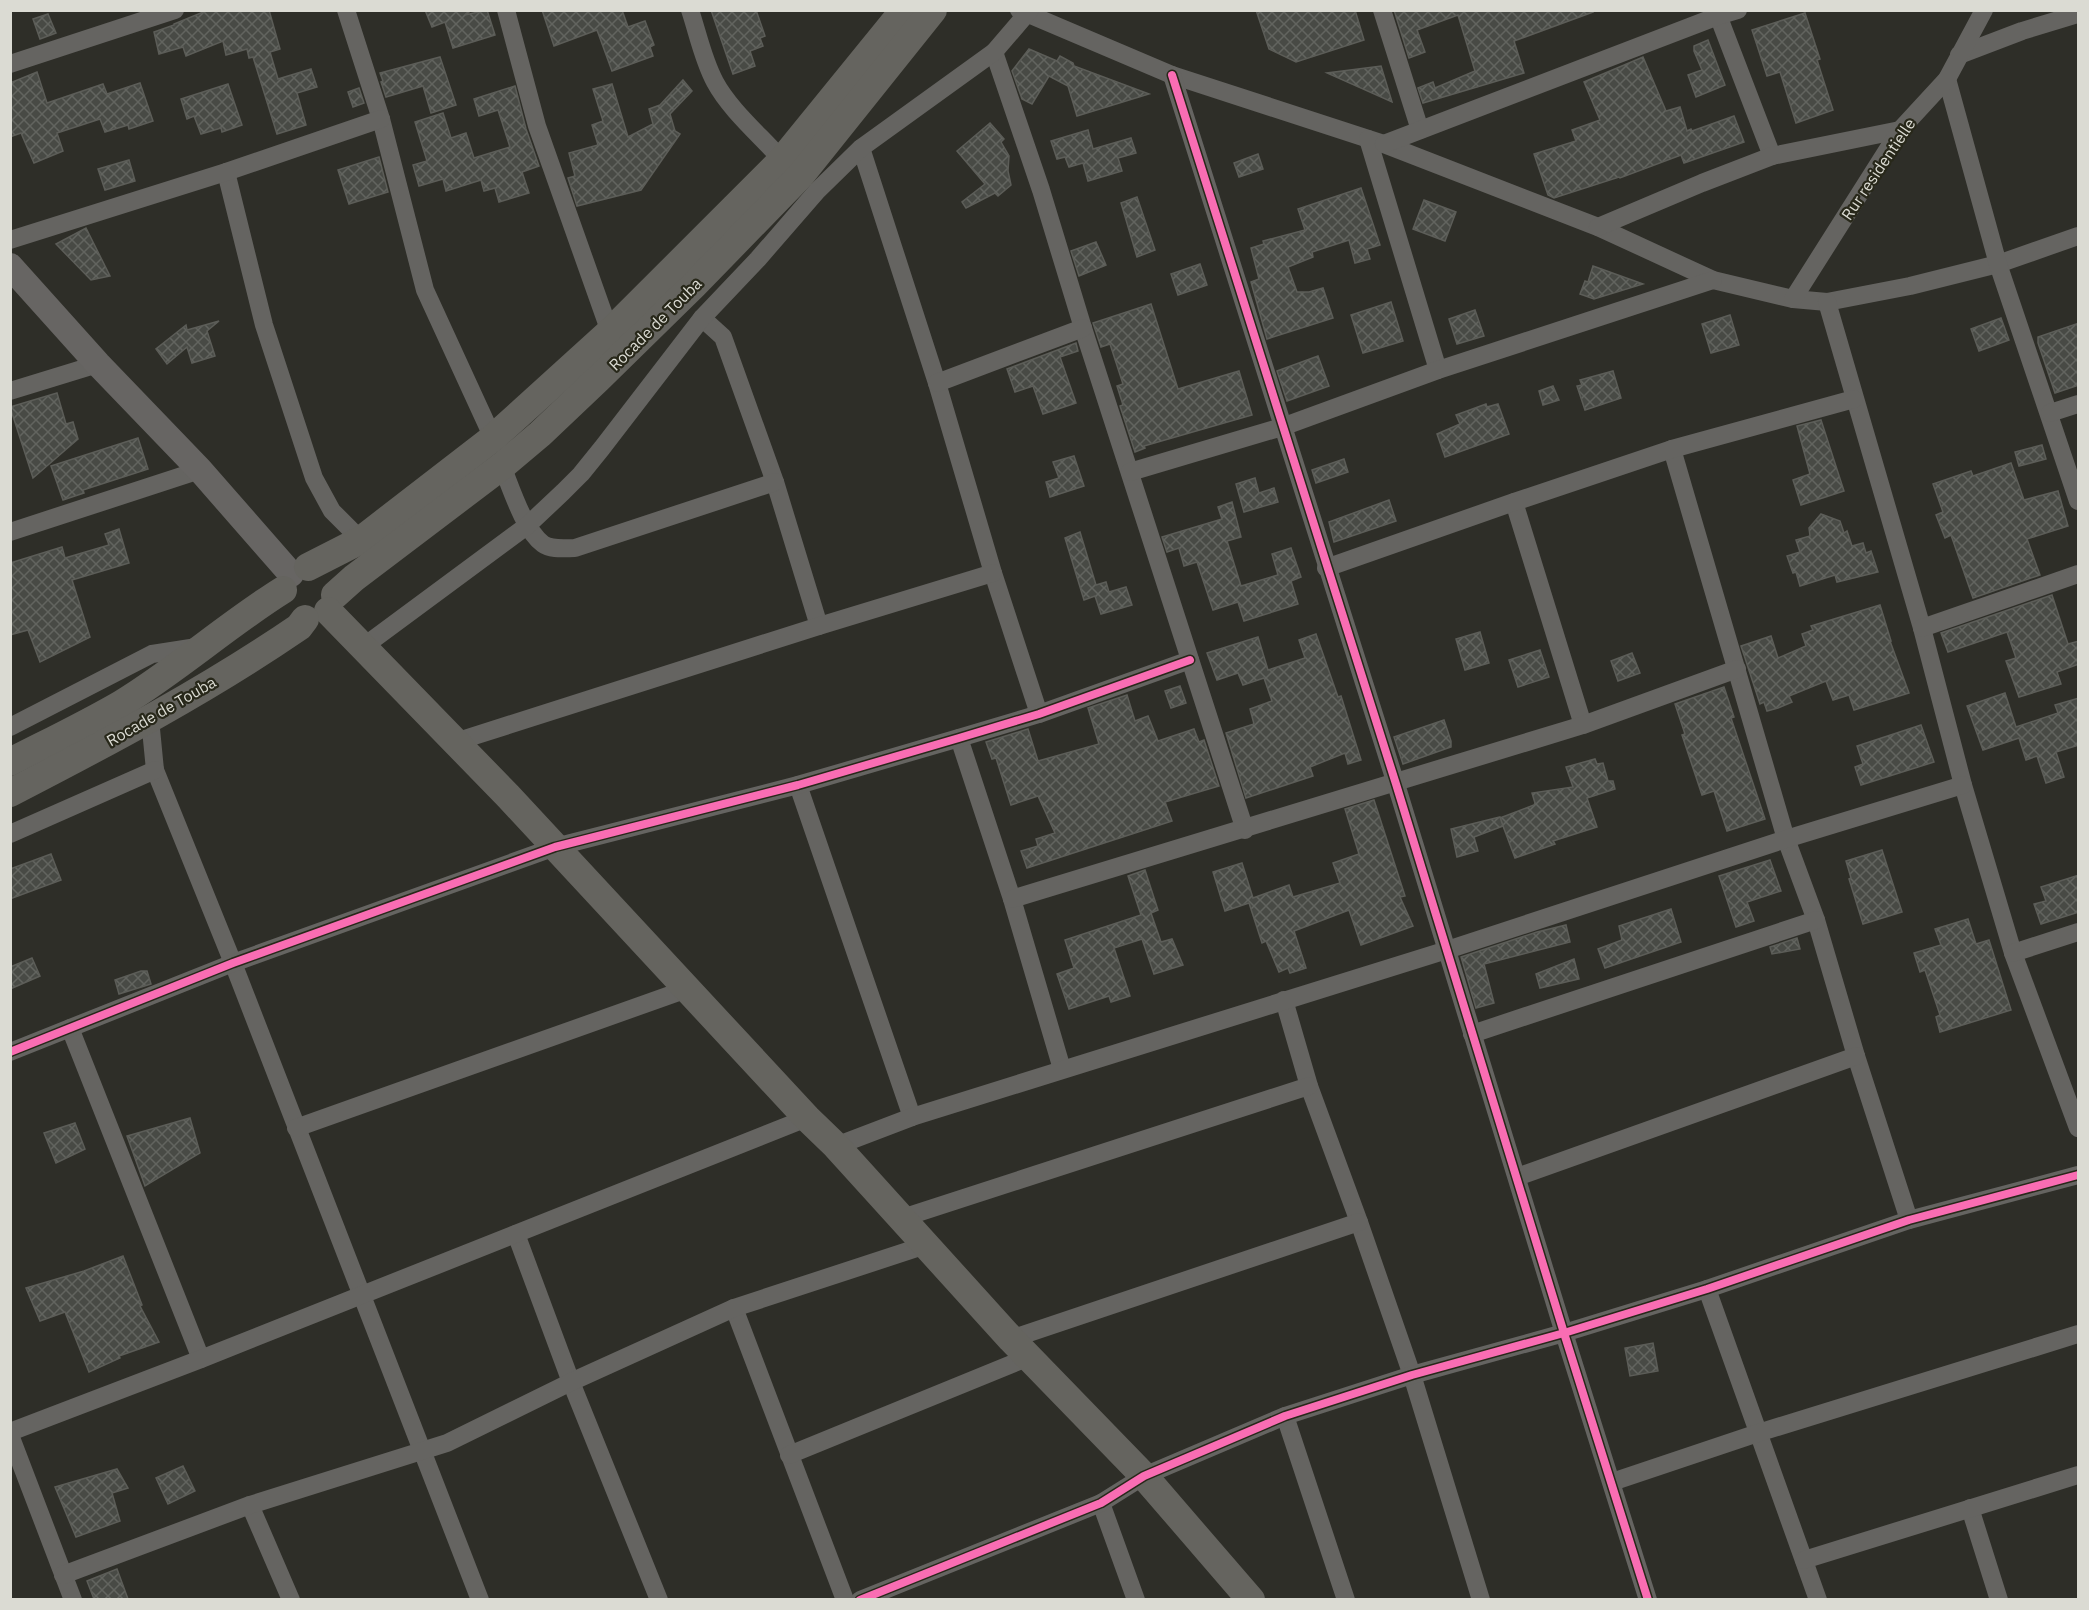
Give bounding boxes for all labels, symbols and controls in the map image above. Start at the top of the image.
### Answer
street label: Rur residentielle [1837,114,1919,224]
street label: Rocade de Touba [604,273,706,375]
street label: Rocade de Touba [103,671,220,750]

